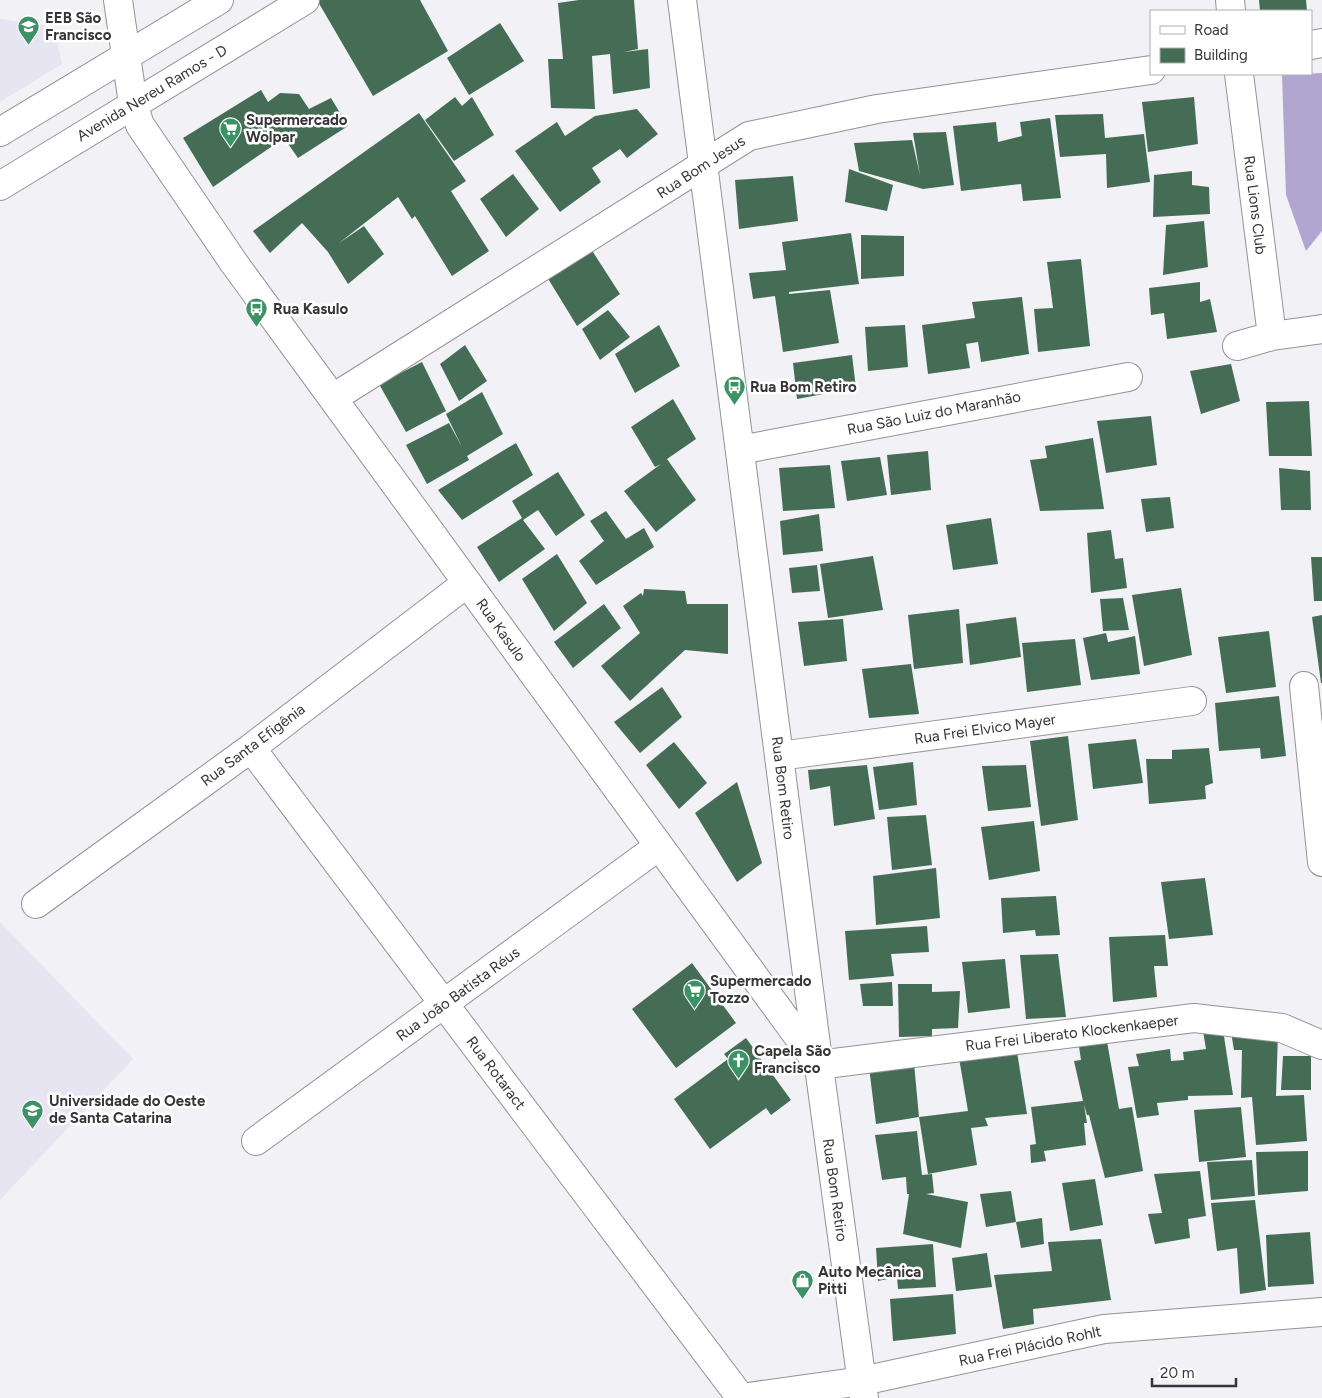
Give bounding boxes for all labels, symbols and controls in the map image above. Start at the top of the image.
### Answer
place label: EEB São Francisco [45,9,112,44]
legend [1150,10,1312,75]
school or university icon: EEB São Francisco [17,15,41,46]
text: Road [1194,21,1229,39]
street label: Avenida Nereu Ramos - D [73,41,231,145]
text: Building [1194,46,1248,64]
place label: Supermercado Wolpar [246,111,348,146]
supermarket icon: Supermercado Wolpar [218,117,242,148]
street label: Rua Bom Jesus [653,132,749,202]
street label: Rua Lions Club [1240,155,1270,256]
bus stop icon: Rua Kasulo [245,297,269,328]
place label: Rua Kasulo [273,300,348,318]
bus stop icon: Rua Bom Retiro [722,375,746,406]
place label: Rua Bom Retiro [750,378,857,396]
street label: Rua São Luiz do Maranhão [846,387,1023,439]
street label: Rua Kasulo [472,595,530,665]
street label: Rua Santa Efigênia [197,700,309,790]
street label: Rua Frei Elvico Mayer [913,710,1057,748]
street label: Rua Bom Retiro [768,735,798,841]
street label: Rua João Batista Réus [393,943,523,1045]
place label: Supermercado Tozzo [710,972,812,1007]
supermarket icon: Supermercado Tozzo [682,978,706,1009]
street label: Rua Frei Liberato Klockenkaeper [964,1011,1180,1055]
street label: Rua Rotaract [463,1033,530,1113]
place label: Capela São Francisco [754,1042,831,1077]
church icon: Capela São Francisco [726,1048,750,1079]
place label: Universidade do Oeste de Santa Catarina [49,1092,206,1127]
school or university icon: Universidade do Oeste de Santa Catarina [21,1098,45,1129]
street label: Rua Bom Retiro [819,1137,851,1243]
place label: Auto Mecânica Pitti [818,1263,921,1298]
shop icon: Auto Mecânica Pitti [790,1269,814,1300]
street label: Rua Frei Plácido Rohlt [957,1322,1103,1370]
scale bar [1152,1356,1236,1388]
text: 20 m [1160,1364,1194,1382]

